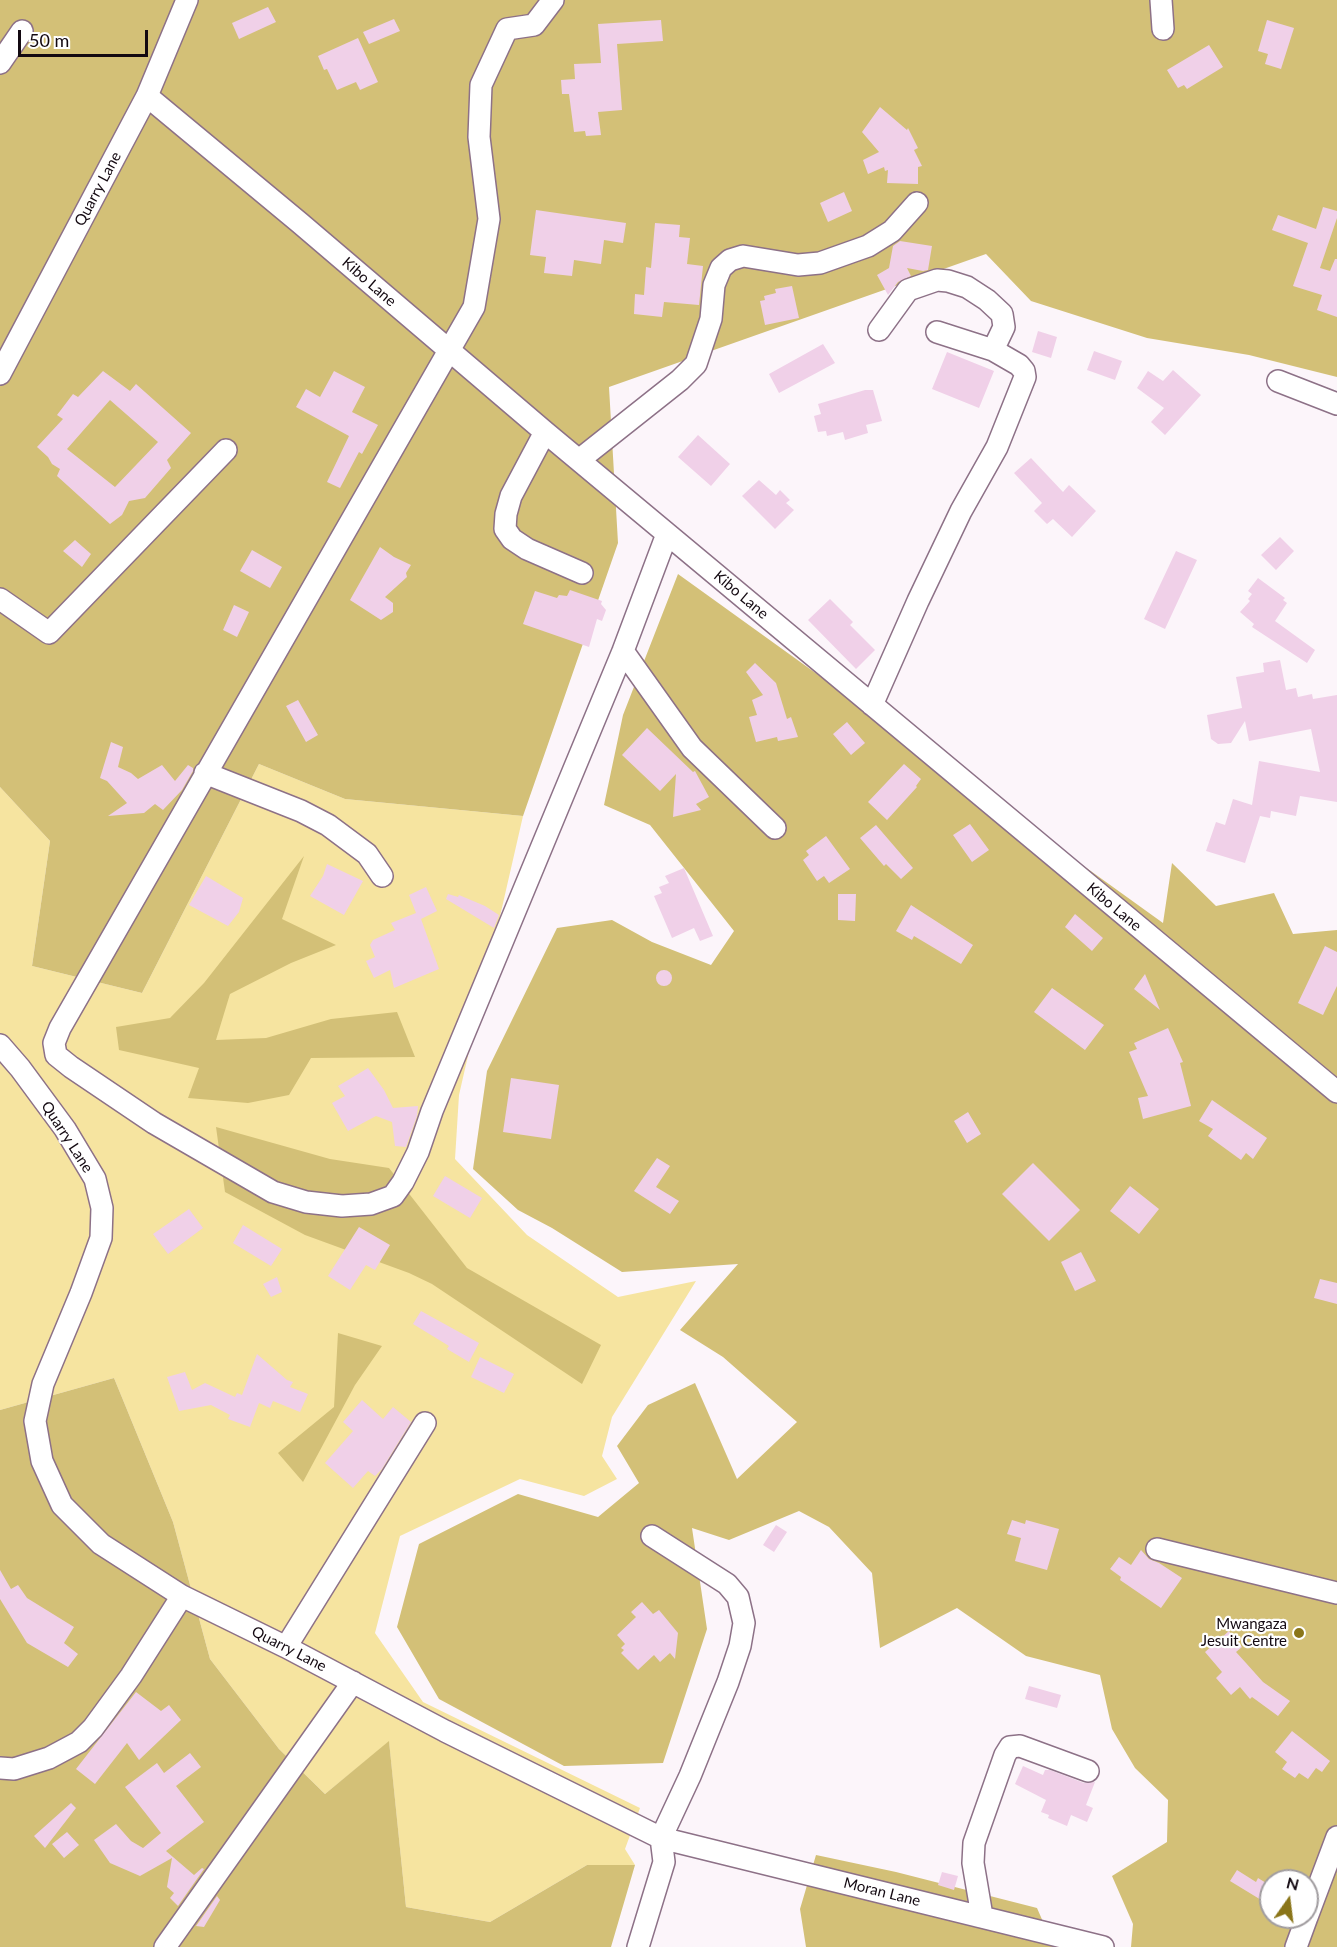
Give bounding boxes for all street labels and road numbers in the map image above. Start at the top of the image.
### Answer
street label: Quarry Lane [71,149,125,229]
street label: Kibo Lane [338,254,400,310]
street label: Kibo Lane [710,567,772,623]
street label: Kibo Lane [1083,879,1145,935]
street label: Quarry Lane [37,1098,97,1176]
street label: Quarry Lane [249,1622,329,1676]
street label: Moran Lane [842,1874,922,1910]

